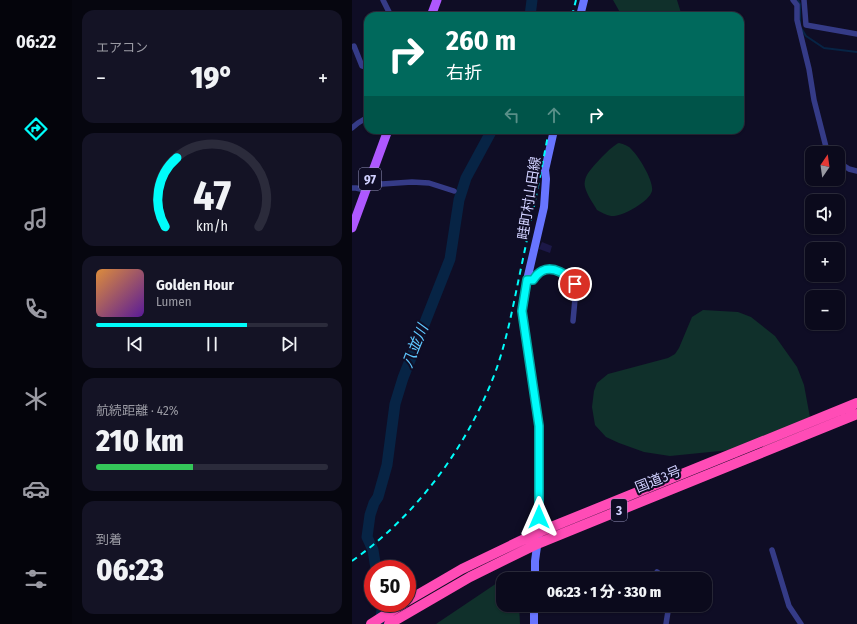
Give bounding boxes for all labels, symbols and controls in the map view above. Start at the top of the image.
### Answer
text: 260 m [446,24,516,57]
icon: right [380,28,432,80]
text: 06:22 [16,31,56,53]
text: エアコン [96,40,148,55]
text: 19° [191,60,233,96]
text: 右折 [446,62,482,84]
text: − [96,65,106,92]
text: + [318,65,328,92]
icon: left [501,104,523,126]
icon: ahead [543,104,565,126]
icon: right [585,104,607,126]
icon: directions [22,115,50,143]
north arrow [805,146,845,186]
map controls [805,146,845,330]
street label: 畦町村山田線 [515,155,544,241]
road number: 97 [359,168,381,190]
text: 47 [193,171,231,221]
button: sound [805,194,845,234]
icon: music [22,205,50,233]
text: km/h [196,218,228,235]
button: + [805,242,845,282]
pin [558,267,592,301]
icon: arrive [564,273,586,295]
text: Golden Hour [156,276,234,294]
button: − [805,290,845,330]
text: Lumen [156,294,192,309]
icon: phone [22,295,50,323]
water label: 八並川 [398,320,433,370]
icon: previous [124,333,146,355]
icon: pause [201,333,223,355]
icon: next [278,333,300,355]
icon: climate [22,385,50,413]
text: 航続距離 · 42% [96,403,178,418]
text: 210 km [96,423,184,459]
street label: 国道3号 [633,463,684,496]
icon: car [22,475,50,503]
position arrow [518,496,560,538]
road number: 3 [611,499,627,521]
text: 到着 [96,532,122,547]
text: 06:23 [96,552,164,588]
speed limit sign: 50 [364,560,416,612]
icon: filters [22,565,50,593]
text: 06:23 · 1 分 · 330 m [547,583,661,601]

